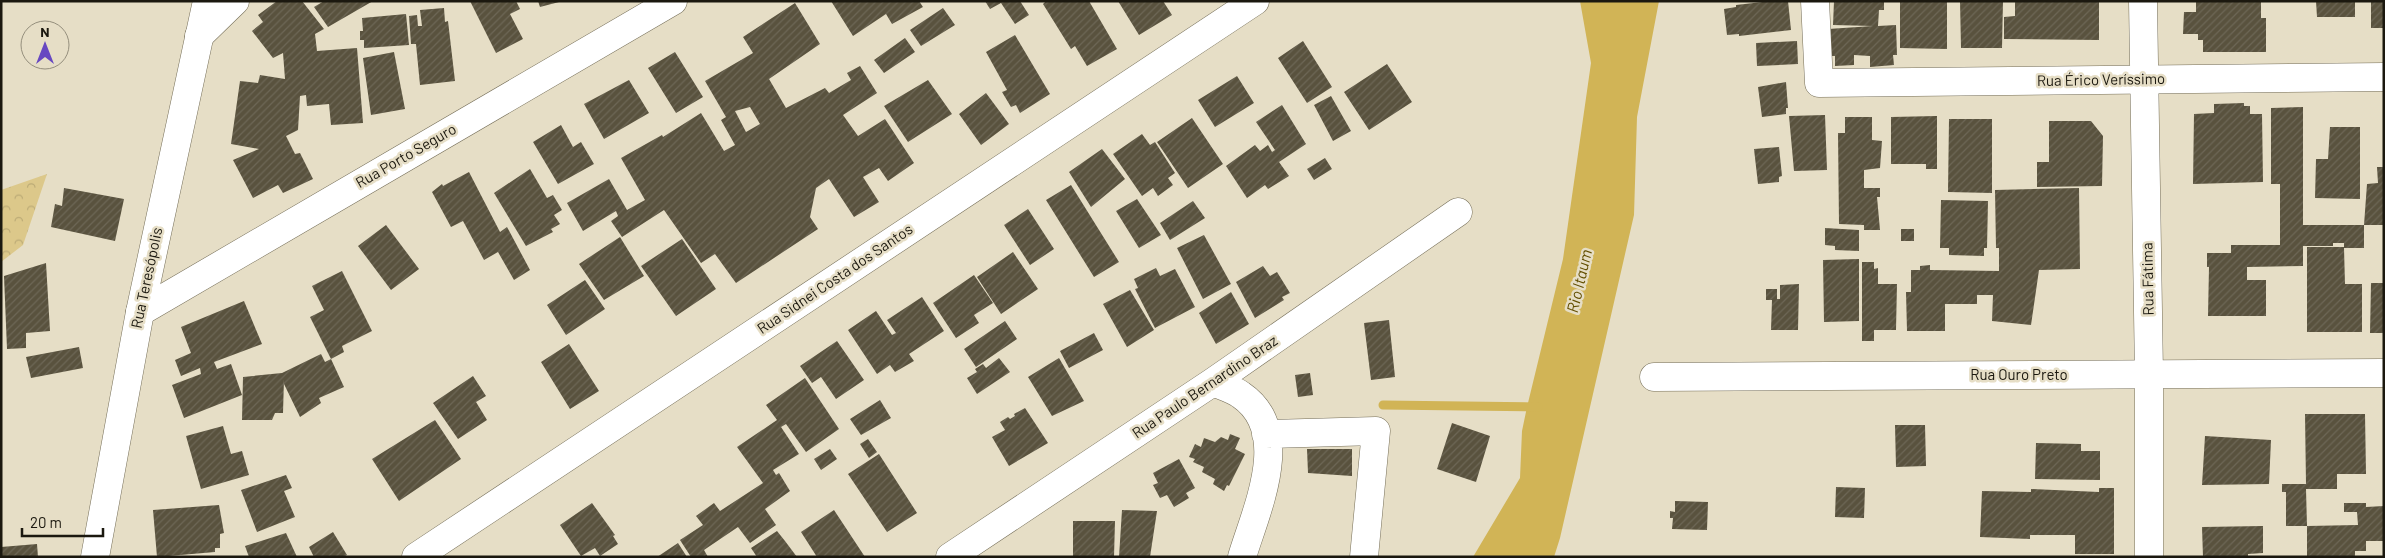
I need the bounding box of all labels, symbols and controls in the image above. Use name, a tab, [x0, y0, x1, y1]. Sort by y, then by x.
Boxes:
north arrow	[20, 20, 70, 70]
text: N	[40, 23, 50, 40]
street label: Rua Érico Veríssimo	[2037, 69, 2165, 89]
street label: Rua Porto Seguro	[352, 119, 459, 191]
street label: Rua Sidnei Costa dos Santos	[753, 219, 916, 337]
street label: Rua Teresópolis	[127, 226, 166, 330]
street label: Rua Fátima	[2137, 242, 2157, 316]
water label: Rio Itaum	[1562, 247, 1595, 314]
street label: Rua Paulo Bernardino Braz	[1128, 331, 1281, 442]
street label: Rua Ouro Preto	[1970, 365, 2068, 383]
scale bar	[22, 506, 104, 538]
text: 20 m	[30, 513, 62, 531]

